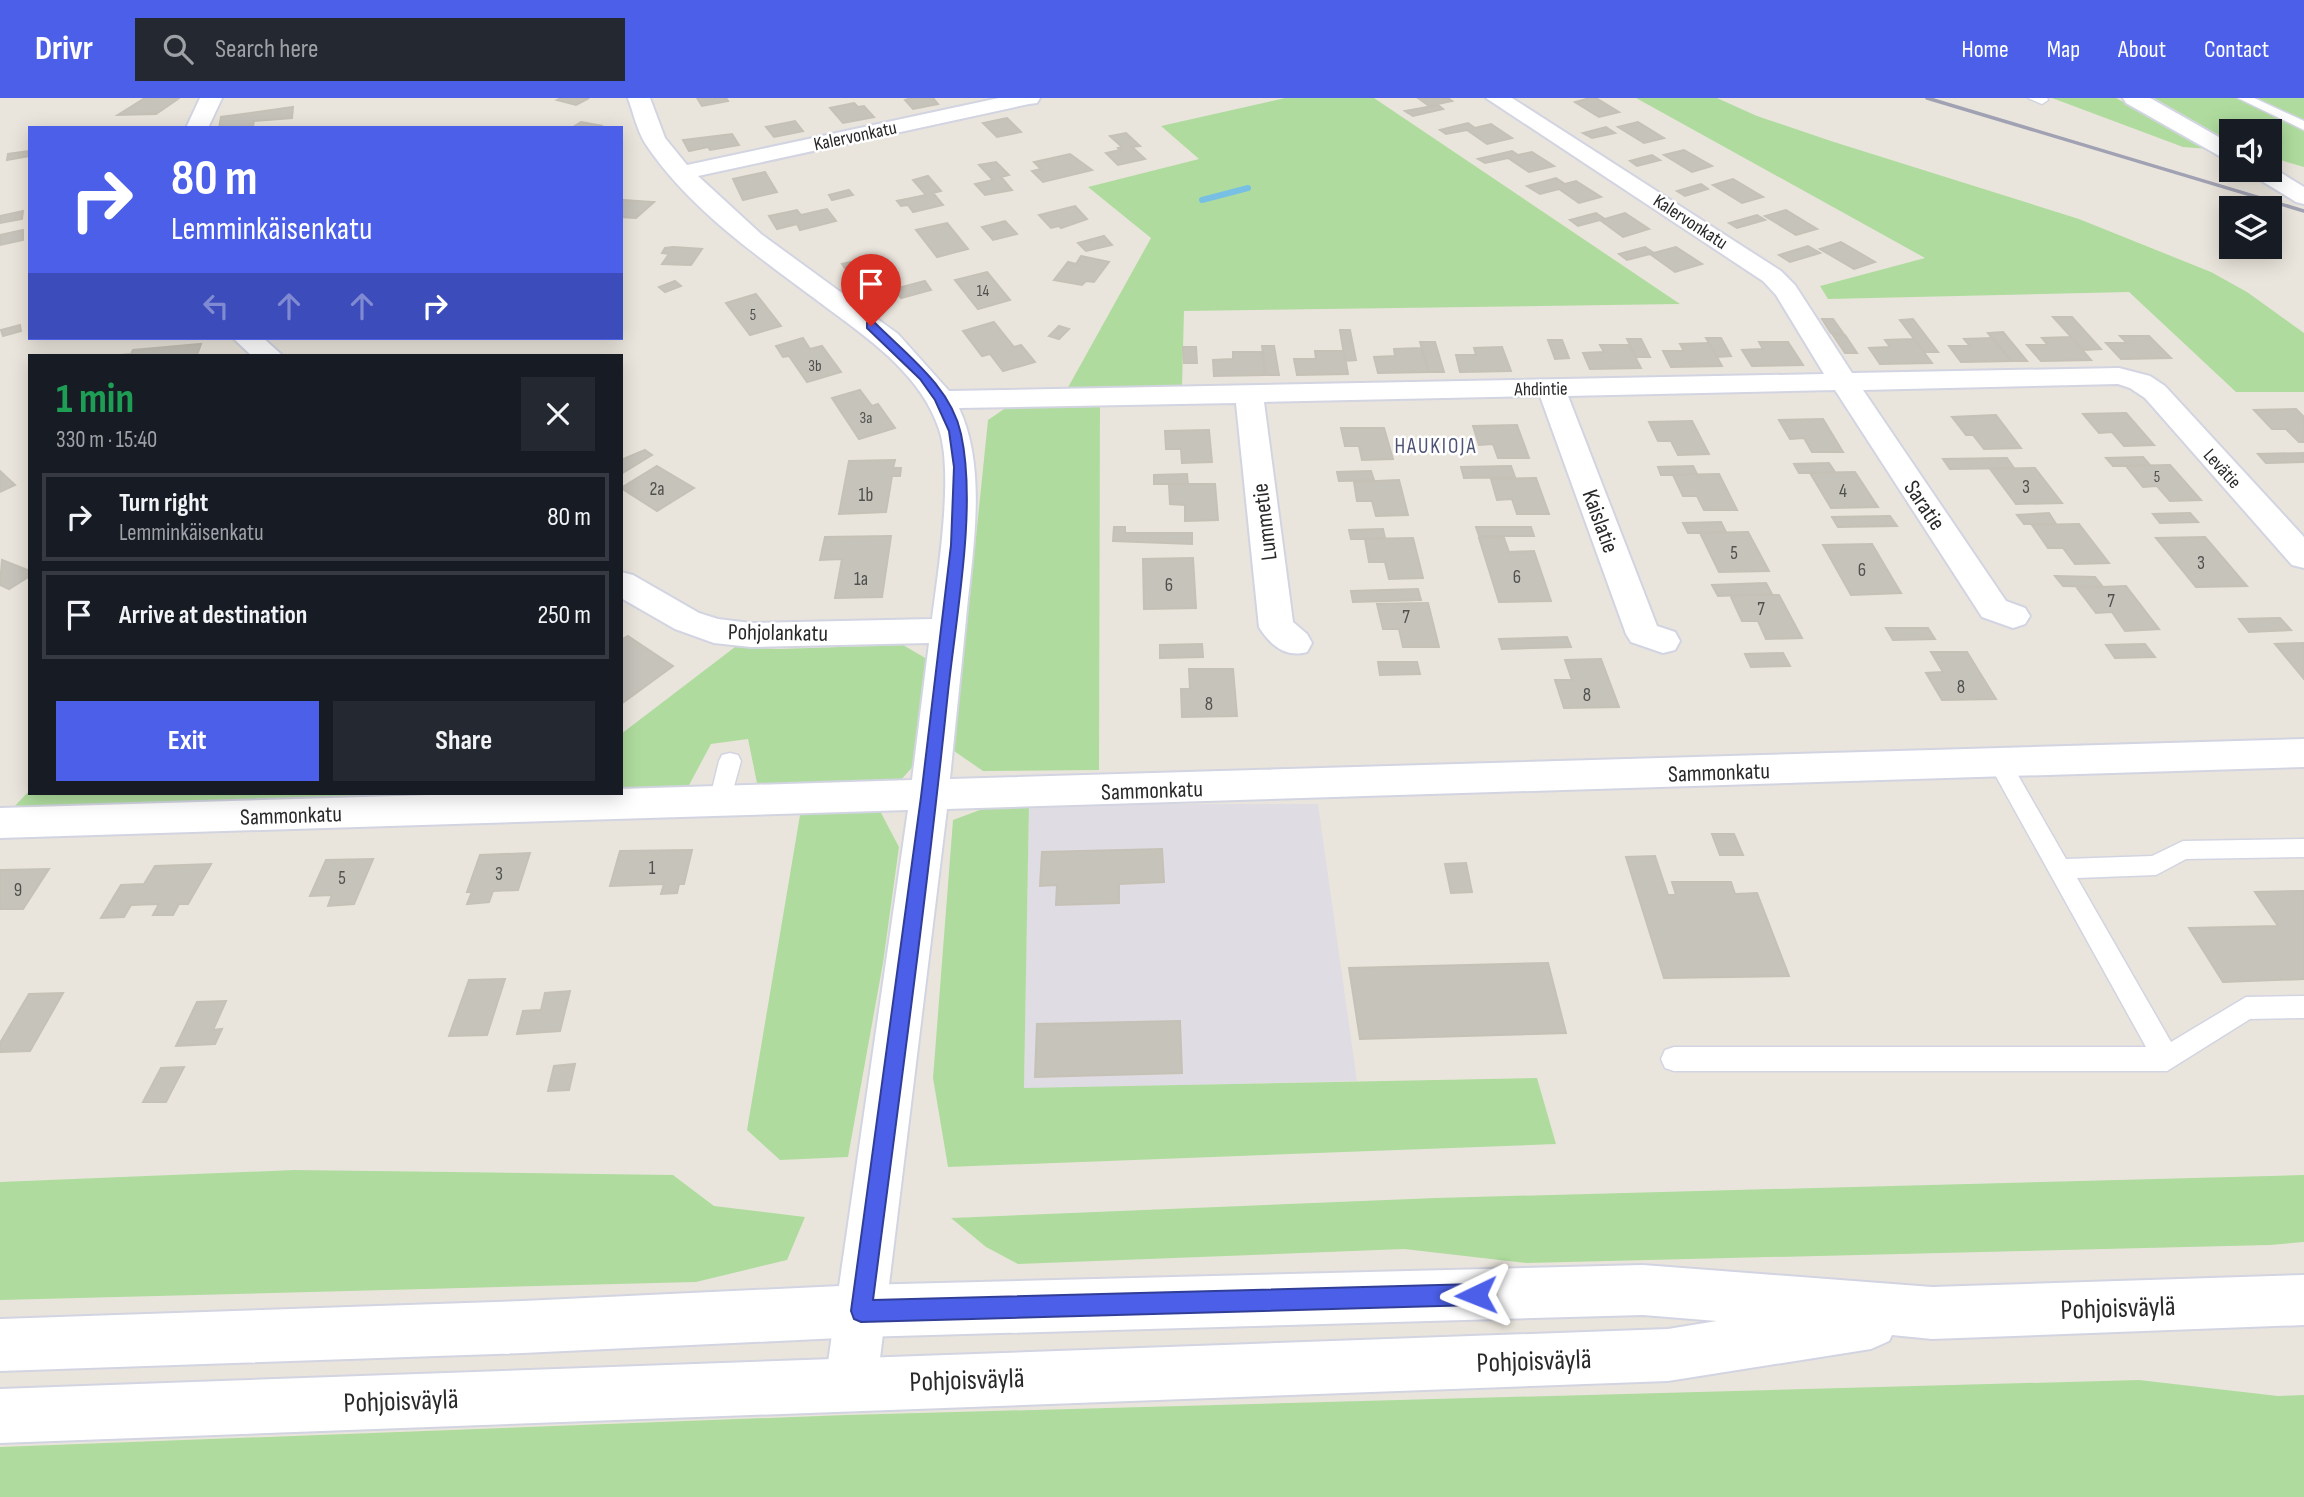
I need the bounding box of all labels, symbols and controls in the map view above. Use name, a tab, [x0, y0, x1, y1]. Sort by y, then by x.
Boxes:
search box	[135, 18, 625, 81]
text: Drivr	[35, 29, 93, 69]
icon: search	[159, 30, 197, 68]
text: Search here	[215, 34, 318, 65]
text: Home	[1961, 35, 2009, 64]
text: Map	[2047, 35, 2080, 64]
text: About	[2118, 35, 2166, 64]
text: Contact	[2204, 35, 2269, 64]
street label: Kalervonkatu	[812, 116, 899, 156]
map controls	[2219, 119, 2282, 259]
button: sound	[2219, 119, 2282, 182]
text: 80 m	[171, 150, 258, 209]
icon: right	[56, 154, 147, 245]
street label: Kalervonkatu	[1649, 190, 1732, 255]
button: layers	[2219, 196, 2282, 259]
text: Lemminkäisenkatu	[171, 210, 372, 249]
pin	[841, 254, 901, 326]
icon: arrive	[852, 265, 890, 303]
house number: 14	[977, 282, 989, 301]
icon: left	[197, 287, 235, 325]
icon: ahead	[270, 287, 308, 325]
icon: ahead	[343, 287, 381, 325]
icon: right	[416, 287, 454, 325]
house number: 5	[750, 306, 756, 325]
house number: 3b	[808, 357, 822, 376]
text: 1 min	[56, 374, 134, 425]
button: close	[521, 377, 595, 451]
street label: Ahdintie	[1513, 378, 1568, 401]
house number: 3a	[860, 409, 872, 428]
text: 330 m · 15:40	[56, 426, 157, 454]
district label: HAUKIOJA	[1394, 434, 1478, 459]
street label: Levätie	[2198, 444, 2246, 494]
house number: 5	[2154, 468, 2160, 487]
street label: Saratie	[1897, 475, 1951, 536]
house number: 3	[2022, 476, 2030, 499]
house number: 2a	[649, 478, 665, 501]
house number: 4	[1839, 480, 1847, 503]
street label: Lummetie	[1246, 482, 1284, 562]
house number: 1b	[859, 484, 873, 507]
street label: Kaislatie	[1576, 486, 1624, 557]
text: Turn right	[119, 488, 208, 519]
icon: right	[60, 498, 98, 536]
text: 80 m	[547, 502, 591, 533]
text: Lemminkäisenkatu	[119, 519, 264, 547]
house number: 5	[1730, 542, 1738, 565]
house number: 3	[2197, 552, 2205, 575]
house number: 6	[1858, 559, 1866, 582]
house number: 6	[1513, 566, 1521, 589]
house number: 1a	[854, 568, 868, 591]
house number: 6	[1165, 574, 1173, 597]
house number: 7	[2107, 590, 2115, 613]
icon: arrive	[60, 596, 98, 634]
house number: 7	[1757, 598, 1765, 621]
text: Arrive at destination	[119, 600, 307, 631]
text: 250 m	[537, 600, 591, 631]
house number: 7	[1402, 606, 1410, 629]
street label: Pohjolankatu	[728, 618, 828, 648]
house number: 8	[1957, 676, 1965, 699]
house number: 8	[1583, 684, 1591, 707]
house number: 8	[1205, 693, 1213, 716]
button: Exit	[56, 701, 319, 781]
button: Share	[333, 701, 595, 781]
street label: Sammonkatu	[1668, 757, 1770, 789]
street label: Sammonkatu	[1101, 775, 1203, 807]
street label: Sammonkatu	[240, 800, 342, 832]
house number: 1	[649, 857, 656, 880]
house number: 3	[495, 863, 503, 886]
house number: 5	[338, 867, 346, 890]
house number: 9	[14, 879, 22, 902]
position arrow	[1439, 1258, 1513, 1332]
street label: Pohjoisväylä	[2060, 1290, 2176, 1327]
street label: Pohjoisväylä	[1476, 1343, 1592, 1380]
street label: Pohjoisväylä	[909, 1362, 1025, 1399]
street label: Pohjoisväylä	[343, 1383, 459, 1420]

